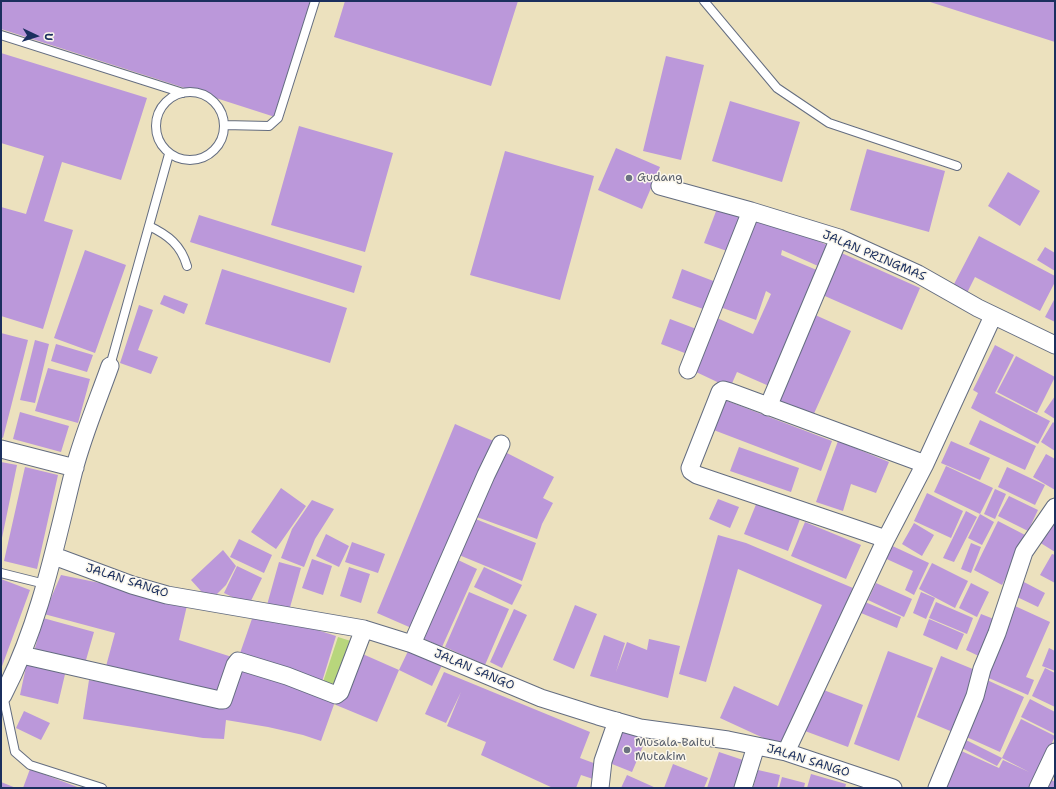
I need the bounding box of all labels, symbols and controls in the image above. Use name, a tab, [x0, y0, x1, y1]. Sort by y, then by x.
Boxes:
north arrow	[16, 16, 56, 56]
text: U	[41, 33, 56, 41]
place label: Gudang	[637, 171, 683, 185]
marker: Gudang	[624, 173, 634, 183]
street label: JALAN PRINGMAS	[820, 228, 928, 284]
street label: JALAN SANGO	[84, 561, 170, 601]
street label: JALAN SANGO	[432, 647, 516, 693]
place label: Musala Baitul Mutakim	[635, 736, 715, 764]
street label: JALAN SANGO	[765, 742, 851, 780]
marker: Musala Baitul Mutakim	[622, 745, 632, 755]

